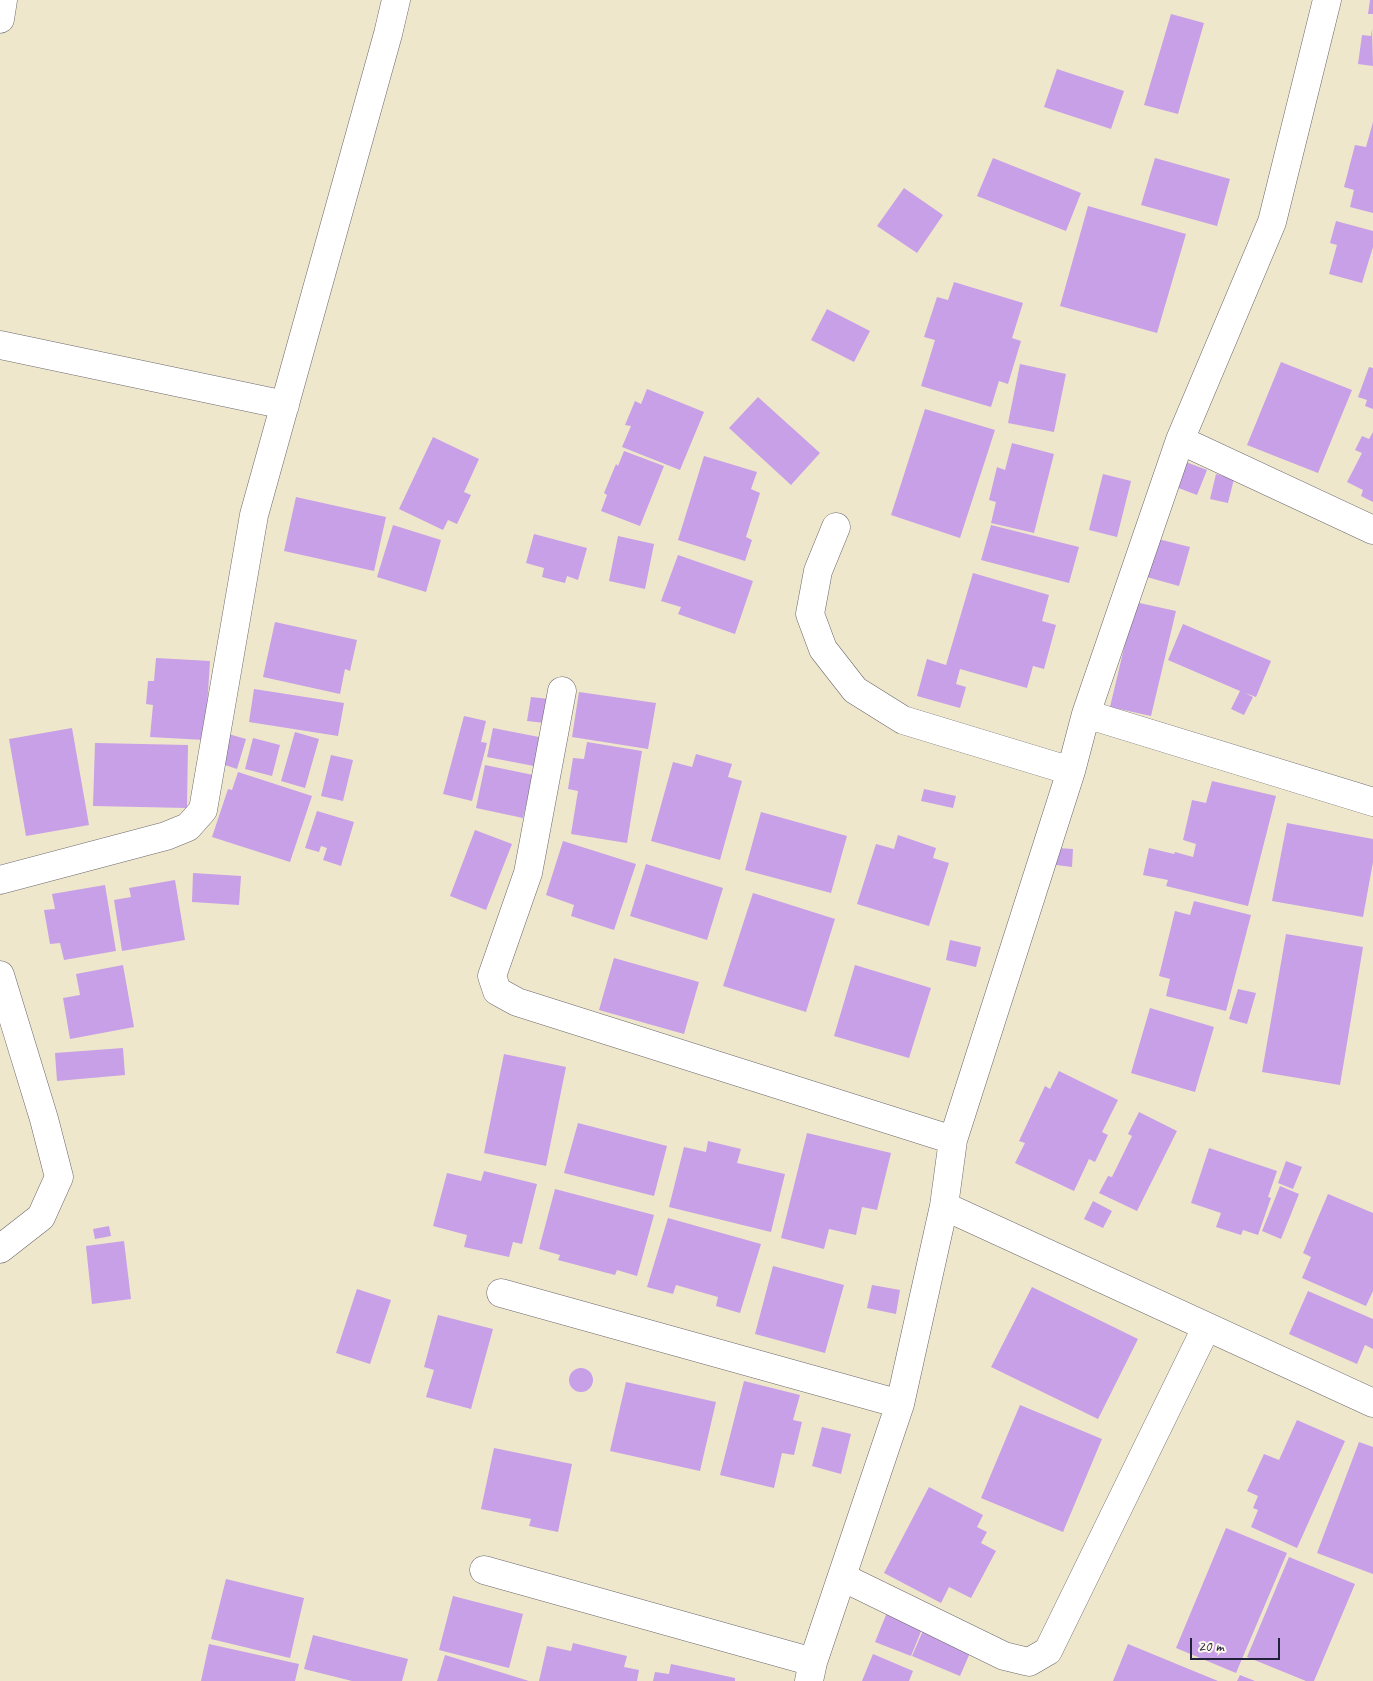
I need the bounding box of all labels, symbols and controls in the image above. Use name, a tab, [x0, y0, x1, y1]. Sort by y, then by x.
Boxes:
scale bar	[1193, 1628, 1283, 1660]
text: 20 m	[1198, 1637, 1224, 1656]

